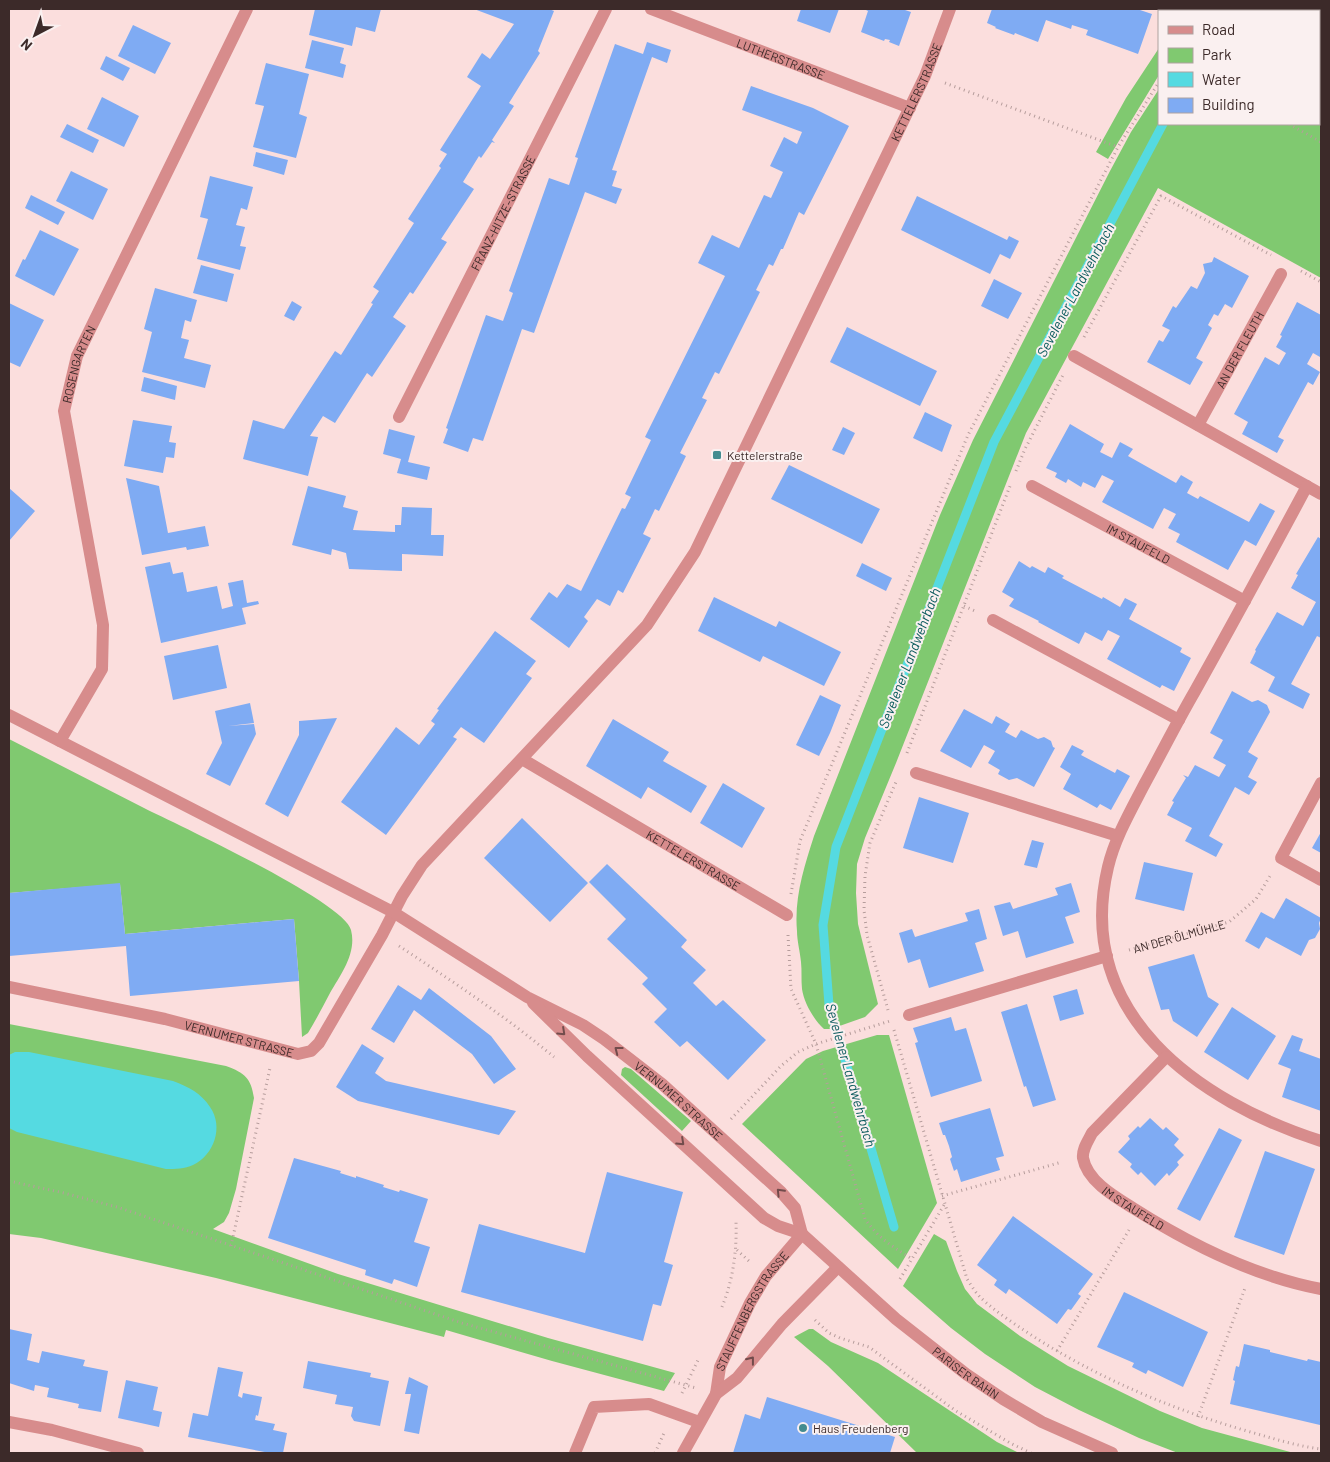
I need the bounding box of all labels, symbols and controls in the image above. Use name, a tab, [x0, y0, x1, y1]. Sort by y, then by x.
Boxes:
north arrow	[10, 10, 60, 60]
legend	[1158, 10, 1320, 125]
text: Road	[1202, 20, 1235, 38]
street label: LUTHERSTRASSE	[735, 35, 827, 82]
text: N	[17, 36, 35, 55]
street label: KETTELERSTRASSE	[888, 41, 944, 143]
text: Park	[1202, 45, 1232, 63]
text: Water	[1202, 70, 1241, 88]
text: Building	[1202, 95, 1255, 113]
street label: FRANZ-HITZE-STRASSE	[468, 153, 538, 273]
water label: Sevelener Landwehrbach	[1033, 220, 1117, 360]
street label: AN DER FLEUTH	[1213, 309, 1266, 391]
street label: ROSENGARTEN	[59, 323, 98, 404]
place label: Kettelerstraße	[727, 448, 803, 462]
marker: Kettelerstraße	[711, 449, 723, 461]
street label: IM STAUFELD	[1104, 521, 1173, 566]
water label: Sevelener Landwehrbach	[874, 585, 944, 731]
street label: KETTELERSTRASSE	[644, 827, 743, 893]
street label: AN DER ÖLMÜHLE	[1131, 916, 1227, 956]
water label: Sevelener Landwehrbach	[822, 1001, 880, 1149]
street label: VERNUMER STRASSE	[183, 1017, 295, 1060]
one-way arrow	[556, 1026, 565, 1035]
one-way arrow	[615, 1047, 624, 1056]
street label: VERNUMER STRASSE	[632, 1058, 726, 1143]
one-way arrow	[676, 1136, 685, 1145]
street label: IM STAUFELD	[1100, 1183, 1167, 1232]
one-way arrow	[777, 1188, 786, 1197]
street label: STAUFFENBERGSTRASSE	[712, 1248, 791, 1373]
street label: PARISER BAHN	[930, 1344, 1002, 1402]
one-way arrow	[745, 1357, 753, 1366]
place label: Haus Freudenberg	[813, 1421, 908, 1435]
marker: Haus Freudenberg	[797, 1422, 809, 1434]

